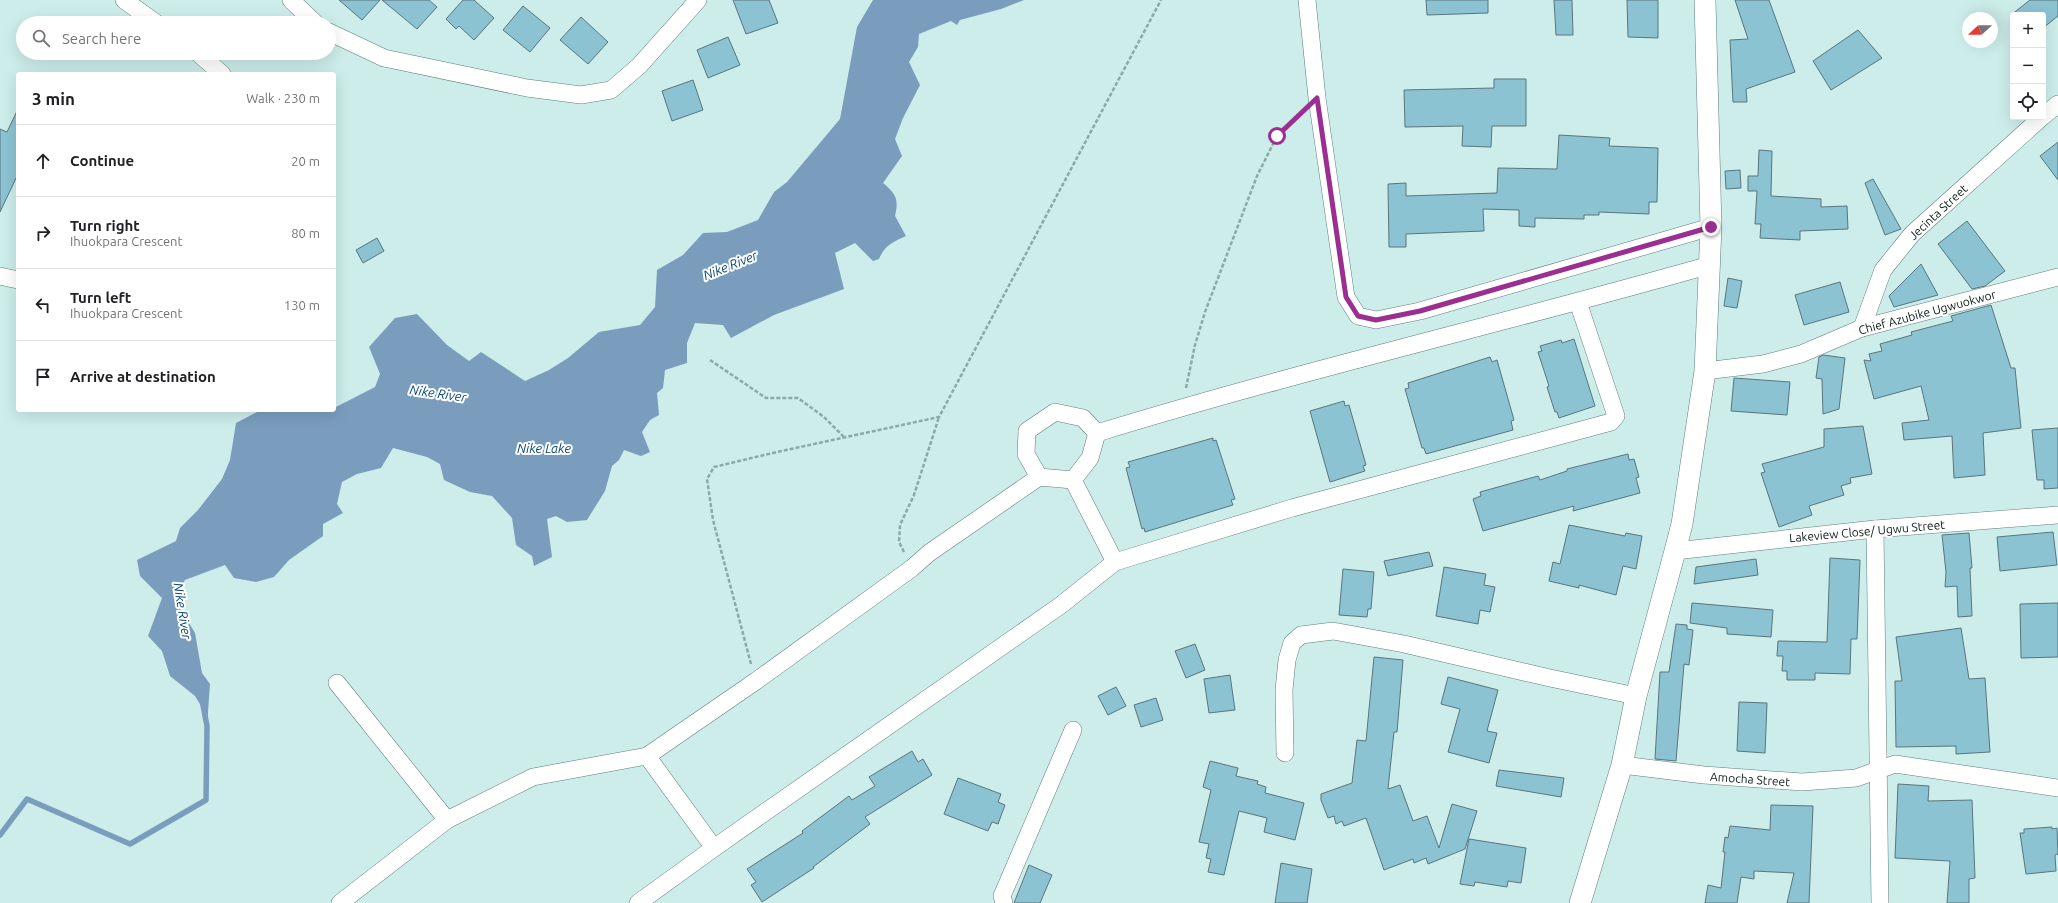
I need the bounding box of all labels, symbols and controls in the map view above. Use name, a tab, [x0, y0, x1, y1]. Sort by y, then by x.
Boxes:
north arrow	[1962, 12, 1998, 48]
map controls	[2010, 12, 2046, 120]
button: +	[2010, 12, 2046, 48]
search box	[16, 16, 336, 60]
icon: search	[30, 27, 52, 49]
text: Search here	[62, 30, 141, 47]
button: −	[2010, 48, 2046, 84]
button: locate	[2010, 84, 2046, 120]
text: 3 min	[32, 89, 75, 108]
text: Walk · 230 m	[246, 91, 320, 105]
route start	[1268, 127, 1286, 145]
icon: ahead	[32, 150, 54, 172]
text: Continue	[70, 152, 134, 169]
text: 20 m	[291, 154, 320, 168]
street label: Jecinta Street	[1906, 181, 1970, 242]
text: Turn right	[70, 217, 140, 234]
route end	[1702, 218, 1720, 236]
icon: right	[32, 222, 54, 244]
text: 80 m	[291, 226, 320, 240]
text: Ihuokpara Crescent	[70, 234, 183, 248]
water label: Nike River	[701, 247, 760, 282]
street label: Chief Azubike Ugwuokwor	[1857, 287, 1998, 337]
text: Turn left	[70, 289, 131, 306]
icon: left	[32, 294, 54, 316]
text: 130 m	[284, 298, 320, 312]
text: Ihuokpara Crescent	[70, 306, 183, 320]
icon: arrive	[32, 366, 54, 388]
text: Arrive at destination	[70, 368, 216, 385]
water label: Nike River	[409, 382, 468, 404]
water label: Nike Lake	[517, 441, 571, 455]
street label: Lakeview Close/ Ugwu Street	[1789, 518, 1946, 544]
water label: Nike River	[172, 582, 195, 641]
street label: Amocha Street	[1710, 770, 1791, 788]

